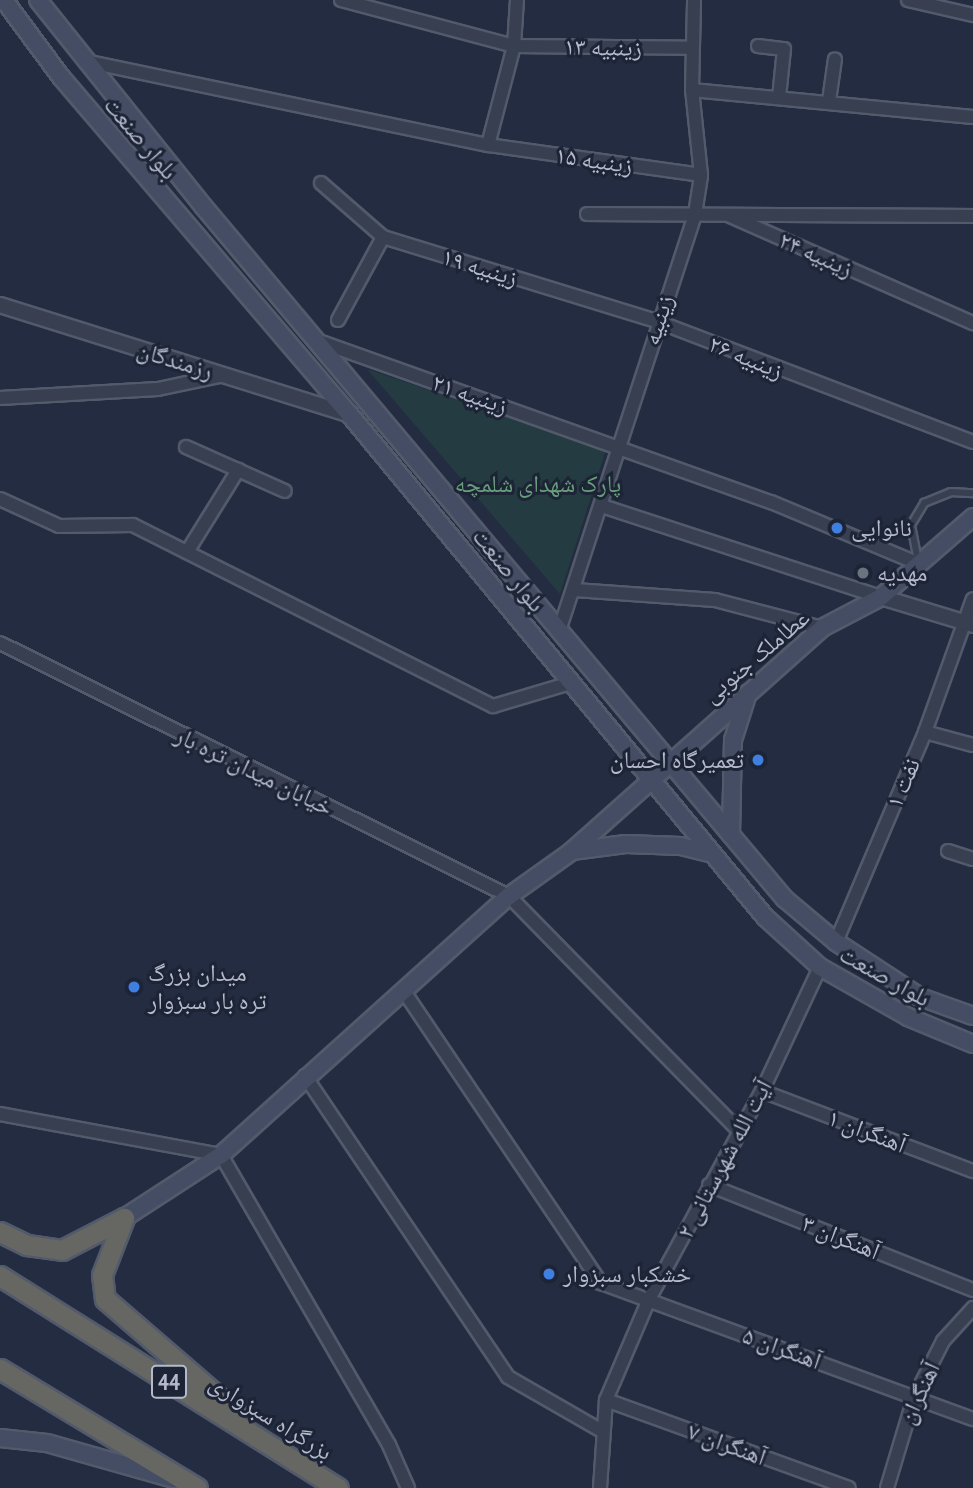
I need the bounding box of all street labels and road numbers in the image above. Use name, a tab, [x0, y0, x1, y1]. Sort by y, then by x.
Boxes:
street label: زینبیه ۱۳	[564, 32, 642, 62]
street label: بلوار صنعت	[98, 91, 184, 185]
street label: زینبیه ۱۵	[554, 140, 634, 180]
street label: زینبیه ۲۴	[775, 225, 857, 283]
street label: زینبیه ۱۹	[439, 242, 521, 292]
street label: زینبیه	[636, 291, 680, 349]
street label: زینبیه ۲۶	[705, 329, 787, 385]
street label: رزمندگان	[134, 335, 216, 385]
street label: زینبیه ۲۱	[429, 368, 511, 420]
street label: بلوار صنعت	[467, 522, 551, 618]
street label: عطاملک جنوبی	[697, 603, 815, 709]
street label: خیابان میدان تره بار	[170, 720, 338, 822]
street label: نفت ۱	[880, 754, 926, 812]
street label: بلوار صنعت	[835, 939, 935, 1013]
street label: آیت الله شهرستانی ۲	[670, 1075, 778, 1243]
street label: آهنگران ۱	[824, 1103, 910, 1159]
street label: آهنگران ۳	[798, 1208, 884, 1266]
street label: آهنگران ۵	[739, 1321, 825, 1375]
street label: آهنگران	[892, 1357, 946, 1429]
road number: 44	[150, 1362, 188, 1401]
street label: بزرگراه سبزواری	[204, 1368, 338, 1466]
street label: آهنگران ۷	[684, 1417, 770, 1471]

